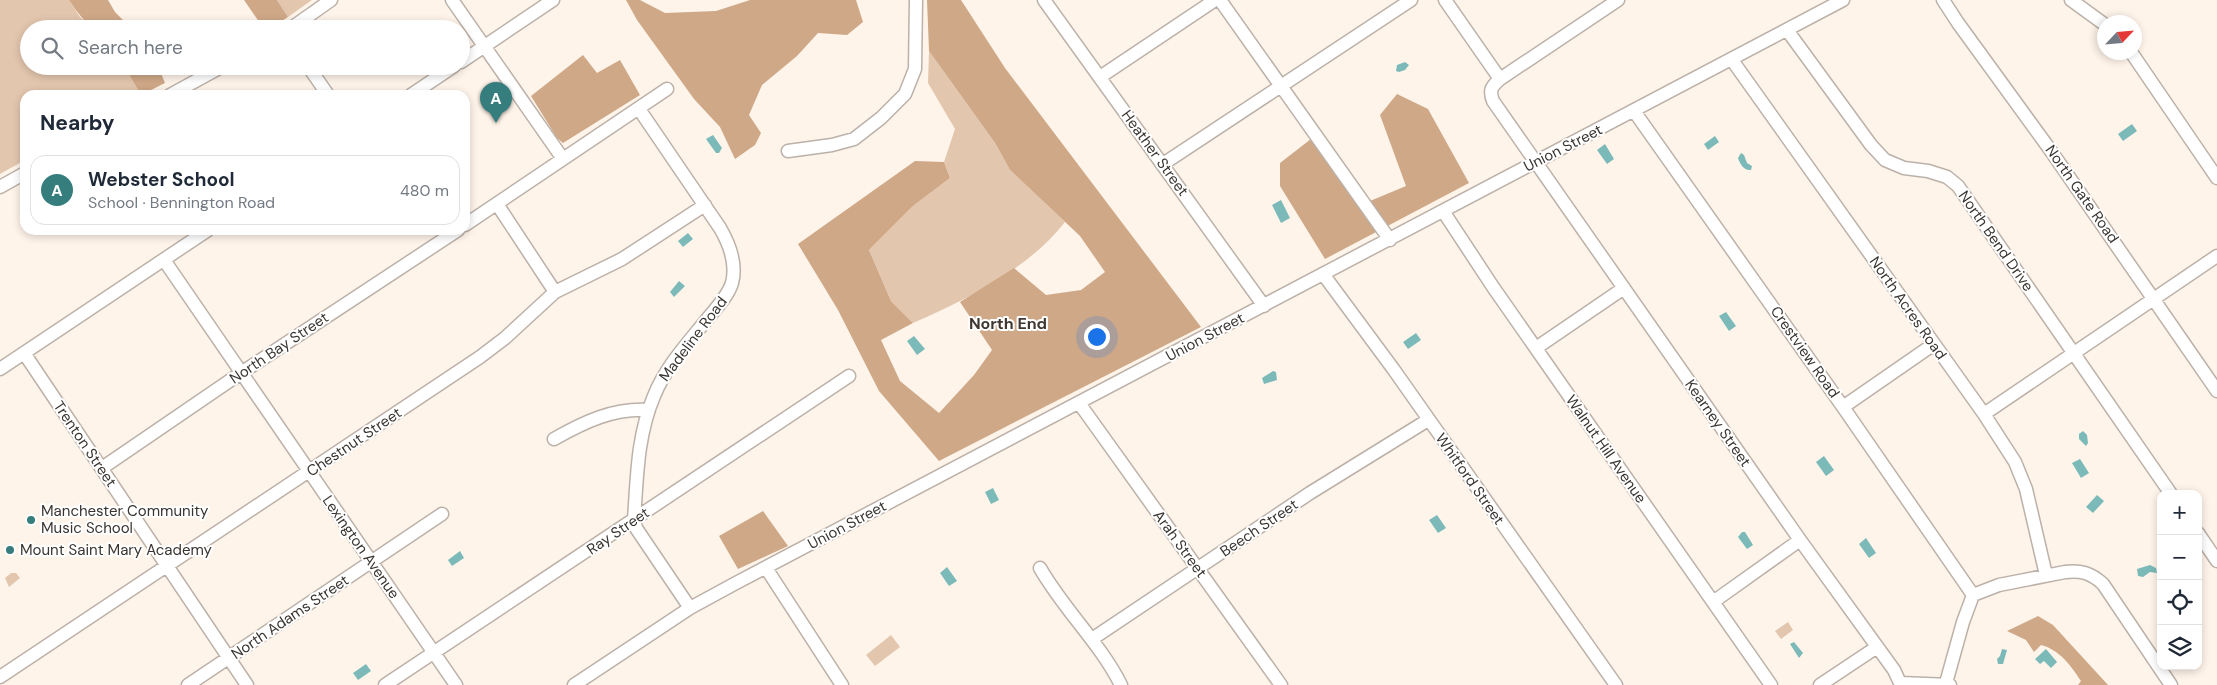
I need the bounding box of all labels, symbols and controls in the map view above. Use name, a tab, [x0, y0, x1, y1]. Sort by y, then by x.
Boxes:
north arrow	[2097, 15, 2142, 60]
search box	[20, 20, 470, 75]
icon: search	[38, 34, 66, 62]
text: Search here	[78, 35, 183, 60]
pin: A	[480, 82, 512, 123]
street label: Heather Street	[1117, 106, 1193, 200]
text: Nearby	[40, 109, 114, 137]
street label: Union Street	[1520, 120, 1606, 176]
street label: North Gate Road	[2041, 141, 2123, 247]
text: Webster School	[88, 167, 235, 192]
text: A	[51, 180, 63, 201]
text: 480 m	[400, 180, 449, 201]
street label: North Bend Drive	[1954, 187, 2038, 295]
text: School · Bennington Road	[88, 192, 275, 213]
street label: North Acres Road	[1865, 252, 1951, 364]
street label: Madeline Road	[654, 292, 732, 386]
street label: Crestview Road	[1766, 302, 1844, 402]
street label: North Bay Street	[226, 307, 332, 388]
street label: Union Street	[1162, 308, 1248, 366]
district label: North End	[969, 313, 1047, 334]
your location	[1084, 324, 1110, 350]
street label: Kearney Street	[1681, 375, 1756, 471]
street label: Walnut Hill Avenue	[1561, 391, 1651, 507]
street label: Trenton Street	[49, 397, 121, 491]
street label: Chestnut Street	[303, 403, 406, 481]
street label: Whitford Street	[1431, 429, 1509, 529]
map controls	[2157, 490, 2202, 670]
button: +	[2157, 490, 2202, 535]
street label: Lexington Avenue	[318, 491, 404, 603]
street label: Beech Street	[1216, 495, 1302, 561]
street label: Union Street	[804, 496, 890, 554]
place label: Manchester Community Music School	[41, 501, 209, 538]
street label: Ray Street	[583, 503, 653, 559]
street label: Arah Street	[1149, 506, 1211, 582]
marker: Manchester Community Music School	[25, 514, 37, 526]
button: −	[2157, 535, 2202, 580]
place label: Mount Saint Mary Academy	[20, 540, 213, 560]
marker: Mount Saint Mary Academy	[4, 544, 16, 556]
street label: North Adams Street	[227, 570, 353, 664]
button: locate	[2157, 580, 2202, 625]
button: layers	[2157, 625, 2202, 670]

